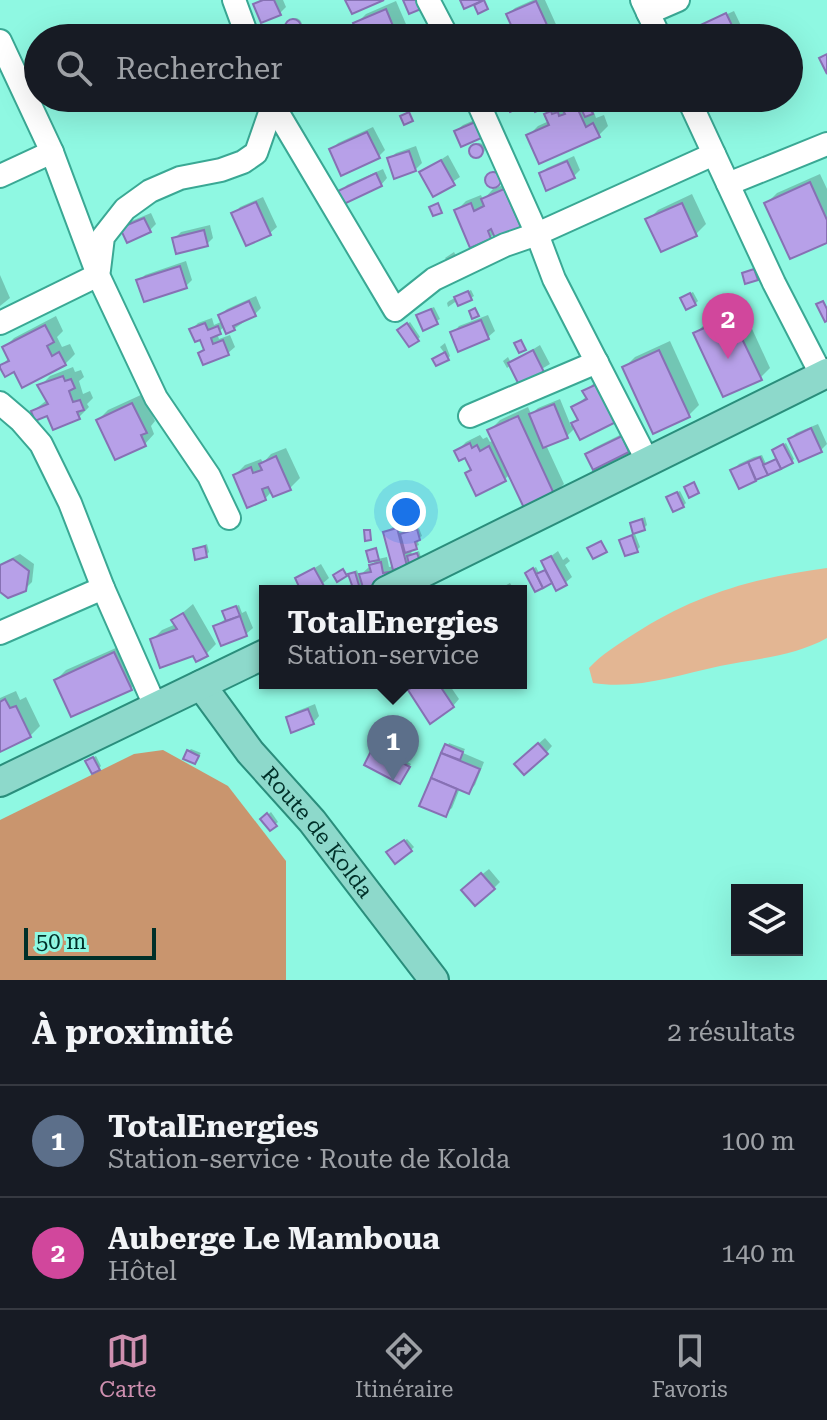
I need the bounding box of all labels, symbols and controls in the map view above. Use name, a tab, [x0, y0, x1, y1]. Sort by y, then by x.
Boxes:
search box	[24, 24, 803, 112]
icon: search	[52, 46, 96, 90]
text: Rechercher	[116, 51, 283, 86]
pin: 2	[702, 293, 754, 359]
your location	[386, 492, 426, 532]
popup	[259, 585, 527, 689]
text: TotalEnergies	[288, 605, 498, 640]
text: Station-service	[288, 640, 479, 670]
pin: 1	[367, 715, 419, 781]
street label: Route de Kolda	[257, 762, 378, 903]
map controls	[731, 884, 803, 956]
button: layers	[731, 884, 803, 956]
scale bar	[24, 924, 156, 960]
text: 50 m	[36, 929, 86, 954]
text: À proximité	[32, 1012, 233, 1052]
text: 2 résultats	[667, 1017, 795, 1047]
text: TotalEnergies	[108, 1109, 319, 1144]
text: 1	[51, 1126, 65, 1156]
text: 100 m	[721, 1126, 795, 1156]
text: Station-service · Route de Kolda	[108, 1144, 510, 1174]
text: Auberge Le Mamboua	[108, 1221, 440, 1256]
text: 2	[51, 1238, 65, 1268]
text: 140 m	[721, 1238, 795, 1268]
text: Hôtel	[108, 1256, 177, 1286]
tab: Carte	[99, 1329, 156, 1402]
tab: Itinéraire	[355, 1329, 453, 1402]
tab: Favoris	[652, 1329, 728, 1402]

